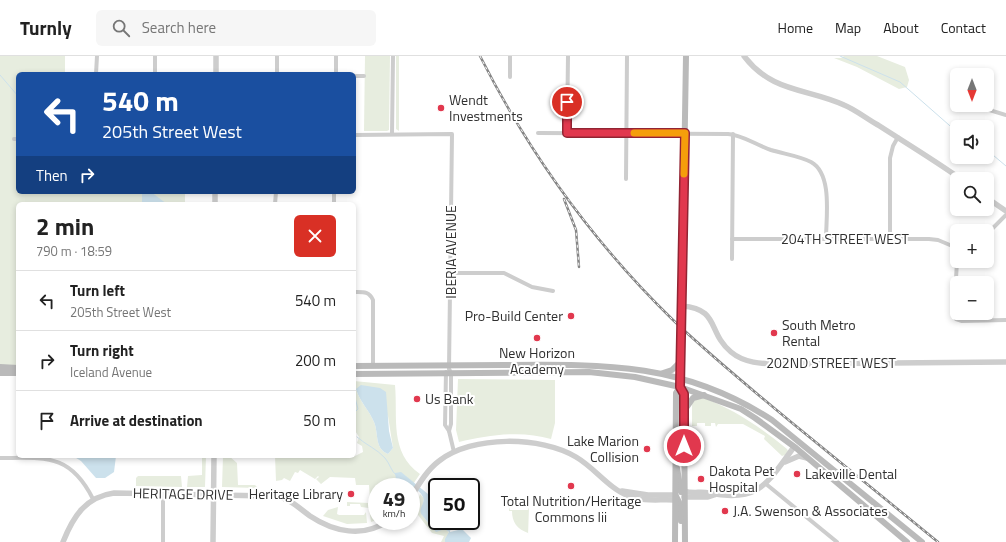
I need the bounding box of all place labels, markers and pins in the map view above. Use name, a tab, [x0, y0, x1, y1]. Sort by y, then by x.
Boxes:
pin	[550, 85, 584, 119]
place label: Wendt Investments	[449, 89, 523, 126]
marker: Wendt Investments	[436, 103, 446, 113]
place label: Pro-Build Center	[465, 305, 563, 326]
marker: Pro-Build Center	[566, 311, 576, 321]
place label: South Metro Rental	[782, 314, 856, 351]
marker: South Metro Rental	[769, 328, 779, 338]
marker: New Horizon Academy	[532, 333, 542, 343]
place label: New Horizon Academy	[499, 342, 575, 379]
place label: Us Bank	[425, 388, 474, 409]
marker: Us Bank	[412, 394, 422, 404]
place label: Lake Marion Collision	[567, 430, 639, 467]
marker: Lake Marion Collision	[642, 444, 652, 454]
place label: Dakota Pet Hospital	[709, 460, 774, 497]
place label: Lakeville Dental	[805, 463, 897, 484]
marker: Lakeville Dental	[792, 469, 802, 479]
marker: Dakota Pet Hospital	[696, 474, 706, 484]
marker: Total Nutrition/Heritage Commons Iii	[566, 481, 576, 491]
place label: Heritage Library	[249, 483, 343, 504]
marker: Heritage Library	[346, 489, 356, 499]
place label: Total Nutrition/Heritage Commons Iii	[501, 490, 641, 527]
place label: J.A. Swenson & Associates	[733, 500, 888, 521]
marker: J.A. Swenson & Associates	[720, 506, 730, 516]

